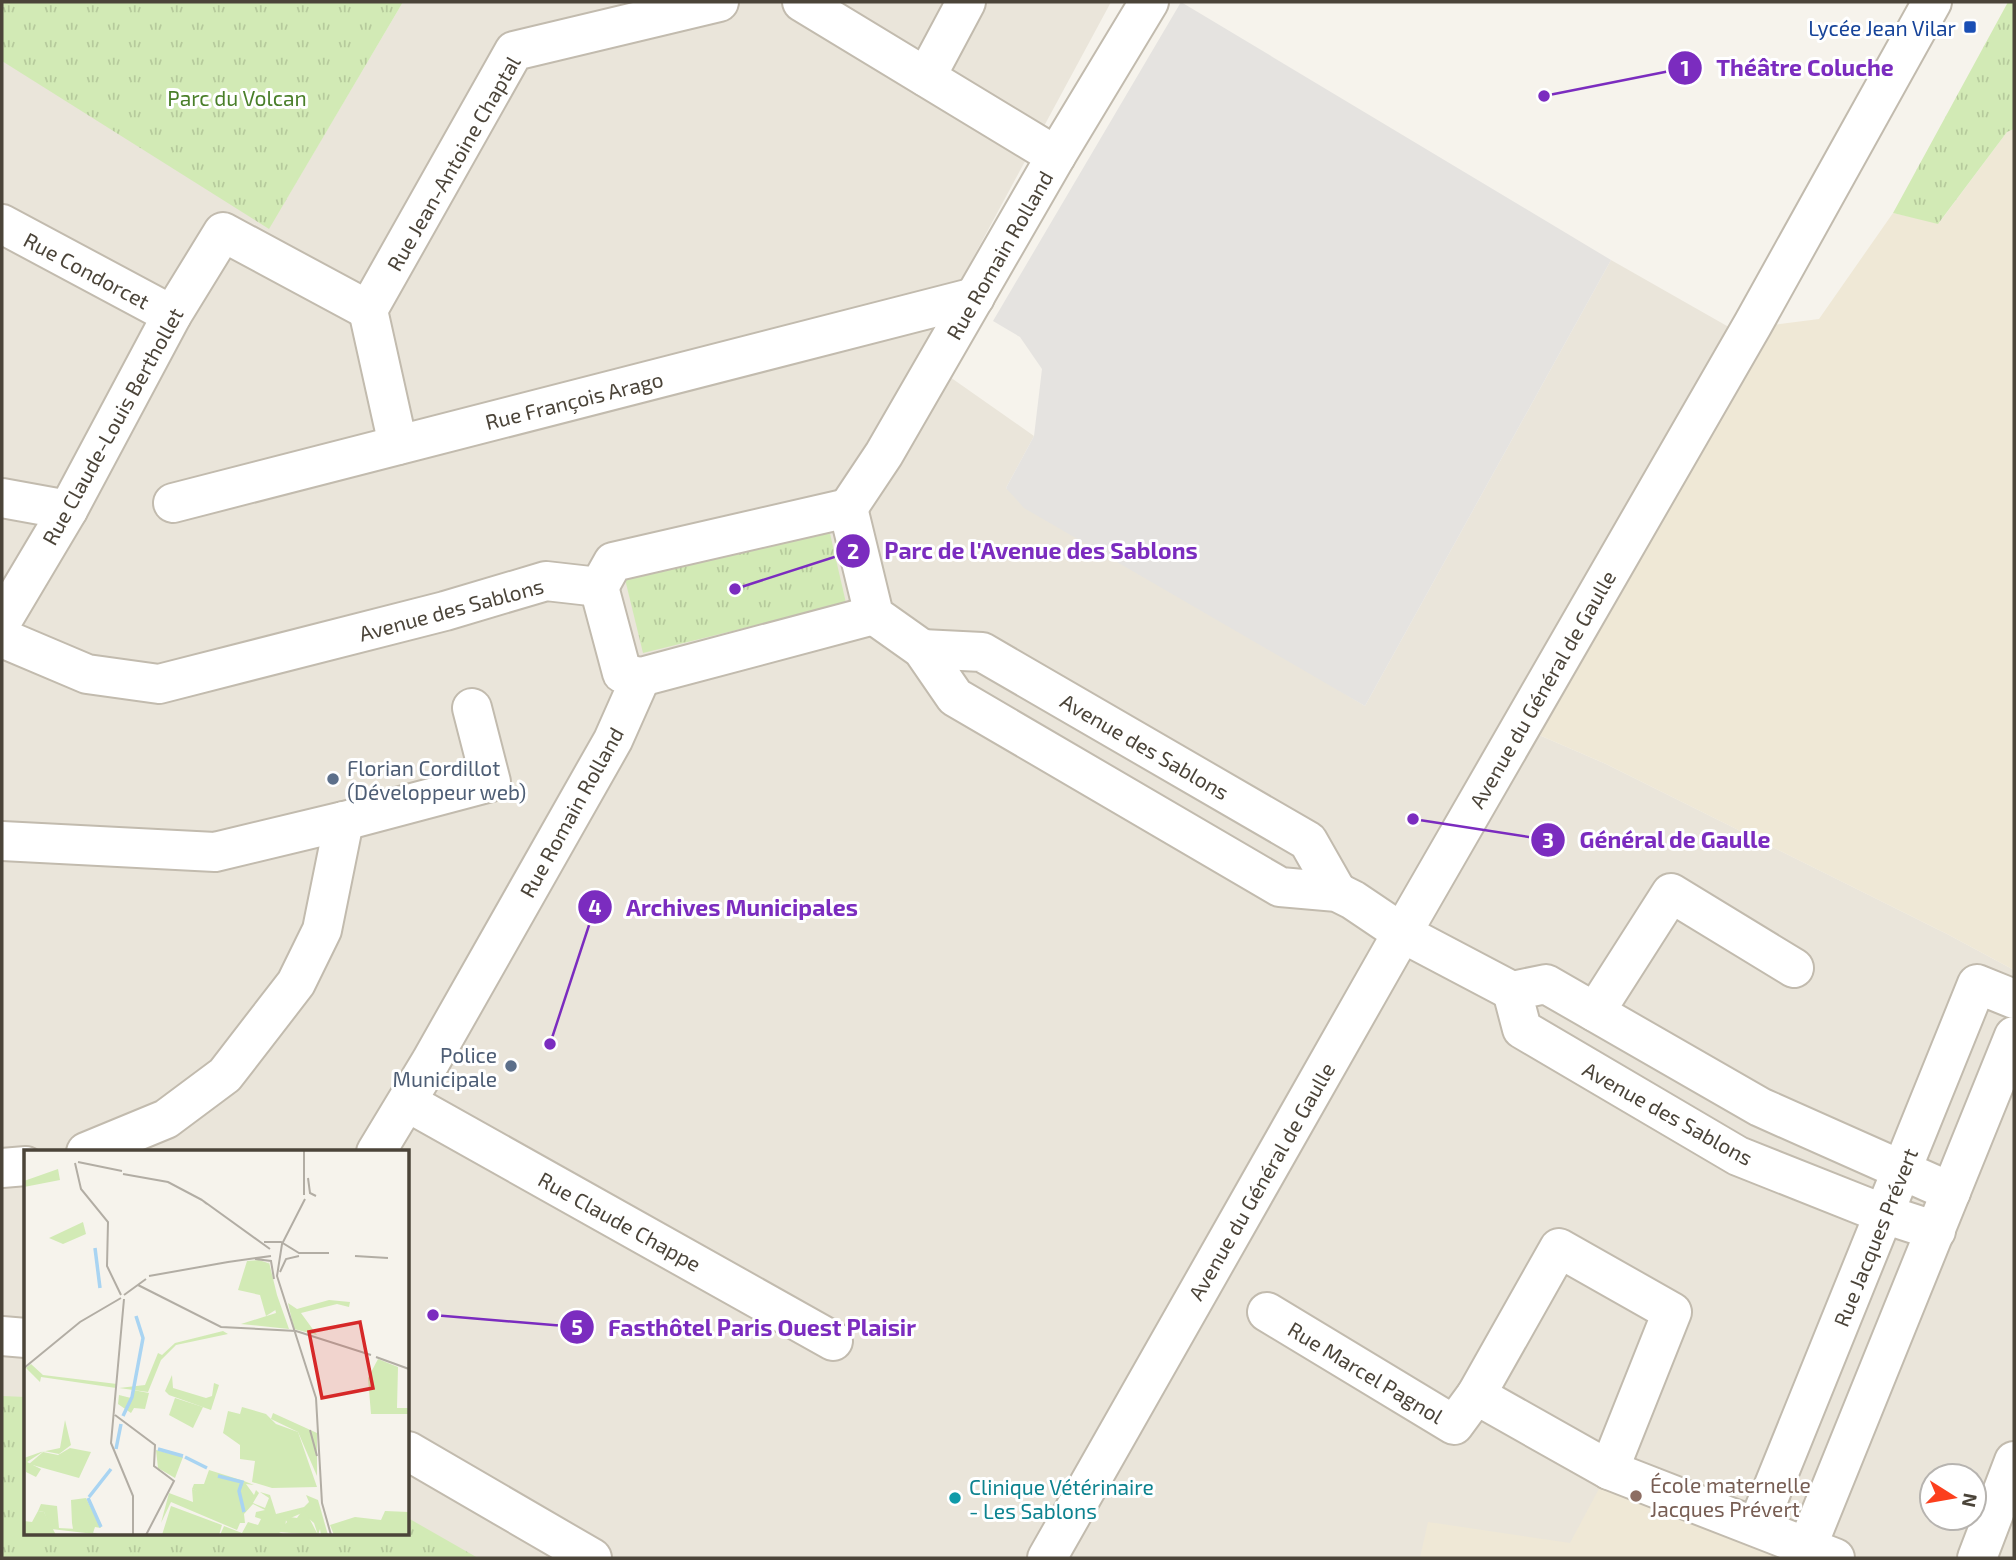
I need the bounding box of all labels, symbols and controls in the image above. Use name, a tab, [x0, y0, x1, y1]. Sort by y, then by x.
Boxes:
place label: Lycée Jean Vilar	[1808, 15, 1957, 40]
marker: Lycée Jean Vilar	[1962, 19, 1978, 35]
callout: Théâtre Coluche	[1667, 46, 1908, 90]
street label: Rue Jean-Antoine Chaptal	[381, 50, 525, 275]
text: Théâtre Coluche	[1716, 53, 1894, 81]
text: 1	[1680, 55, 1690, 80]
park label: Parc du Volcan	[167, 85, 307, 110]
street label: Rue Romain Rolland	[940, 166, 1058, 344]
street label: Rue Condorcet	[20, 226, 154, 314]
street label: Rue Claude-Louis Berthollet	[36, 303, 188, 549]
street label: Rue François Arago	[482, 366, 666, 436]
callout: Parc de l'Avenue des Sablons	[835, 529, 1212, 573]
text: Parc de l'Avenue des Sablons	[884, 536, 1198, 564]
text: 2	[847, 538, 859, 563]
street label: Avenue du Général de Gaulle	[1464, 566, 1620, 812]
street label: Avenue des Sablons	[356, 572, 546, 646]
street label: Avenue des Sablons	[1056, 688, 1234, 804]
street label: Rue Romain Rolland	[514, 723, 628, 901]
place label: Florian Cordillot (Développeur web)	[347, 755, 526, 804]
marker: Florian Cordillot (Développeur web)	[325, 771, 341, 787]
callout: Général de Gaulle	[1531, 818, 1785, 862]
text: Général de Gaulle	[1580, 825, 1770, 853]
text: 3	[1542, 827, 1554, 852]
callout: Archives Municipales	[577, 885, 872, 929]
text: Archives Municipales	[626, 893, 858, 921]
text: 4	[588, 894, 602, 919]
place label: Police Municipale	[393, 1042, 497, 1091]
street label: Avenue des Sablons	[1579, 1056, 1757, 1170]
marker: Police Municipale	[503, 1058, 519, 1074]
street label: Avenue du Général de Gaulle	[1183, 1058, 1339, 1304]
street label: Rue Jacques Prévert	[1828, 1144, 1922, 1330]
inset map	[24, 1150, 410, 1536]
street label: Rue Claude Chappe	[534, 1166, 706, 1276]
callout: Fasthôtel Paris Ouest Plaisir	[559, 1305, 931, 1349]
text: Fasthôtel Paris Ouest Plaisir	[608, 1313, 916, 1341]
text: 5	[571, 1314, 583, 1339]
street label: Rue Marcel Pagnol	[1284, 1316, 1449, 1429]
north arrow	[1918, 1462, 1988, 1532]
place label: École maternelle Jacques Prévert	[1650, 1472, 1811, 1521]
place label: Clinique Vétérinaire - Les Sablons	[969, 1474, 1154, 1523]
marker: École maternelle Jacques Prévert	[1628, 1488, 1644, 1504]
marker: Clinique Vétérinaire - Les Sablons	[947, 1490, 963, 1506]
text: N	[1958, 1491, 1983, 1509]

